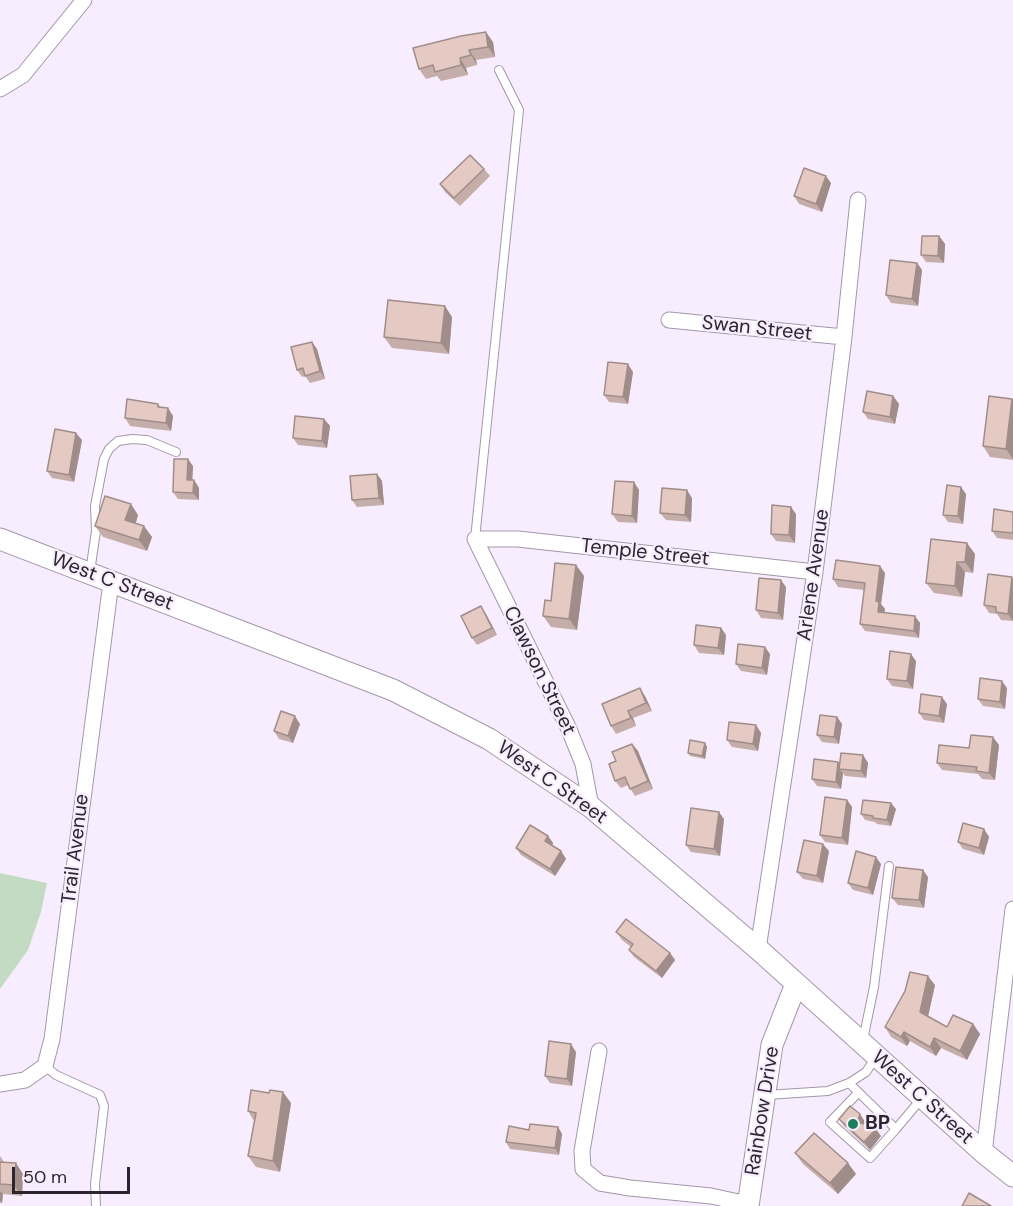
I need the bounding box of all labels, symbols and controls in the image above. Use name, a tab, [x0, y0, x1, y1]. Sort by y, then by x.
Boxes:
street label: Swan Street	[701, 311, 813, 347]
street label: Arlene Avenue	[793, 508, 835, 642]
street label: Temple Street	[580, 534, 710, 572]
street label: West C Street	[48, 548, 176, 616]
street label: Clawson Street	[498, 603, 580, 739]
street label: West C Street	[492, 736, 612, 830]
street label: Trail Avenue	[57, 793, 95, 905]
street label: Rainbow Drive	[741, 1045, 785, 1177]
street label: West C Street	[866, 1046, 978, 1150]
place label: BP	[865, 1112, 890, 1136]
marker: BP	[846, 1117, 860, 1131]
scale bar	[15, 1155, 134, 1193]
text: 50 m	[23, 1165, 67, 1189]

